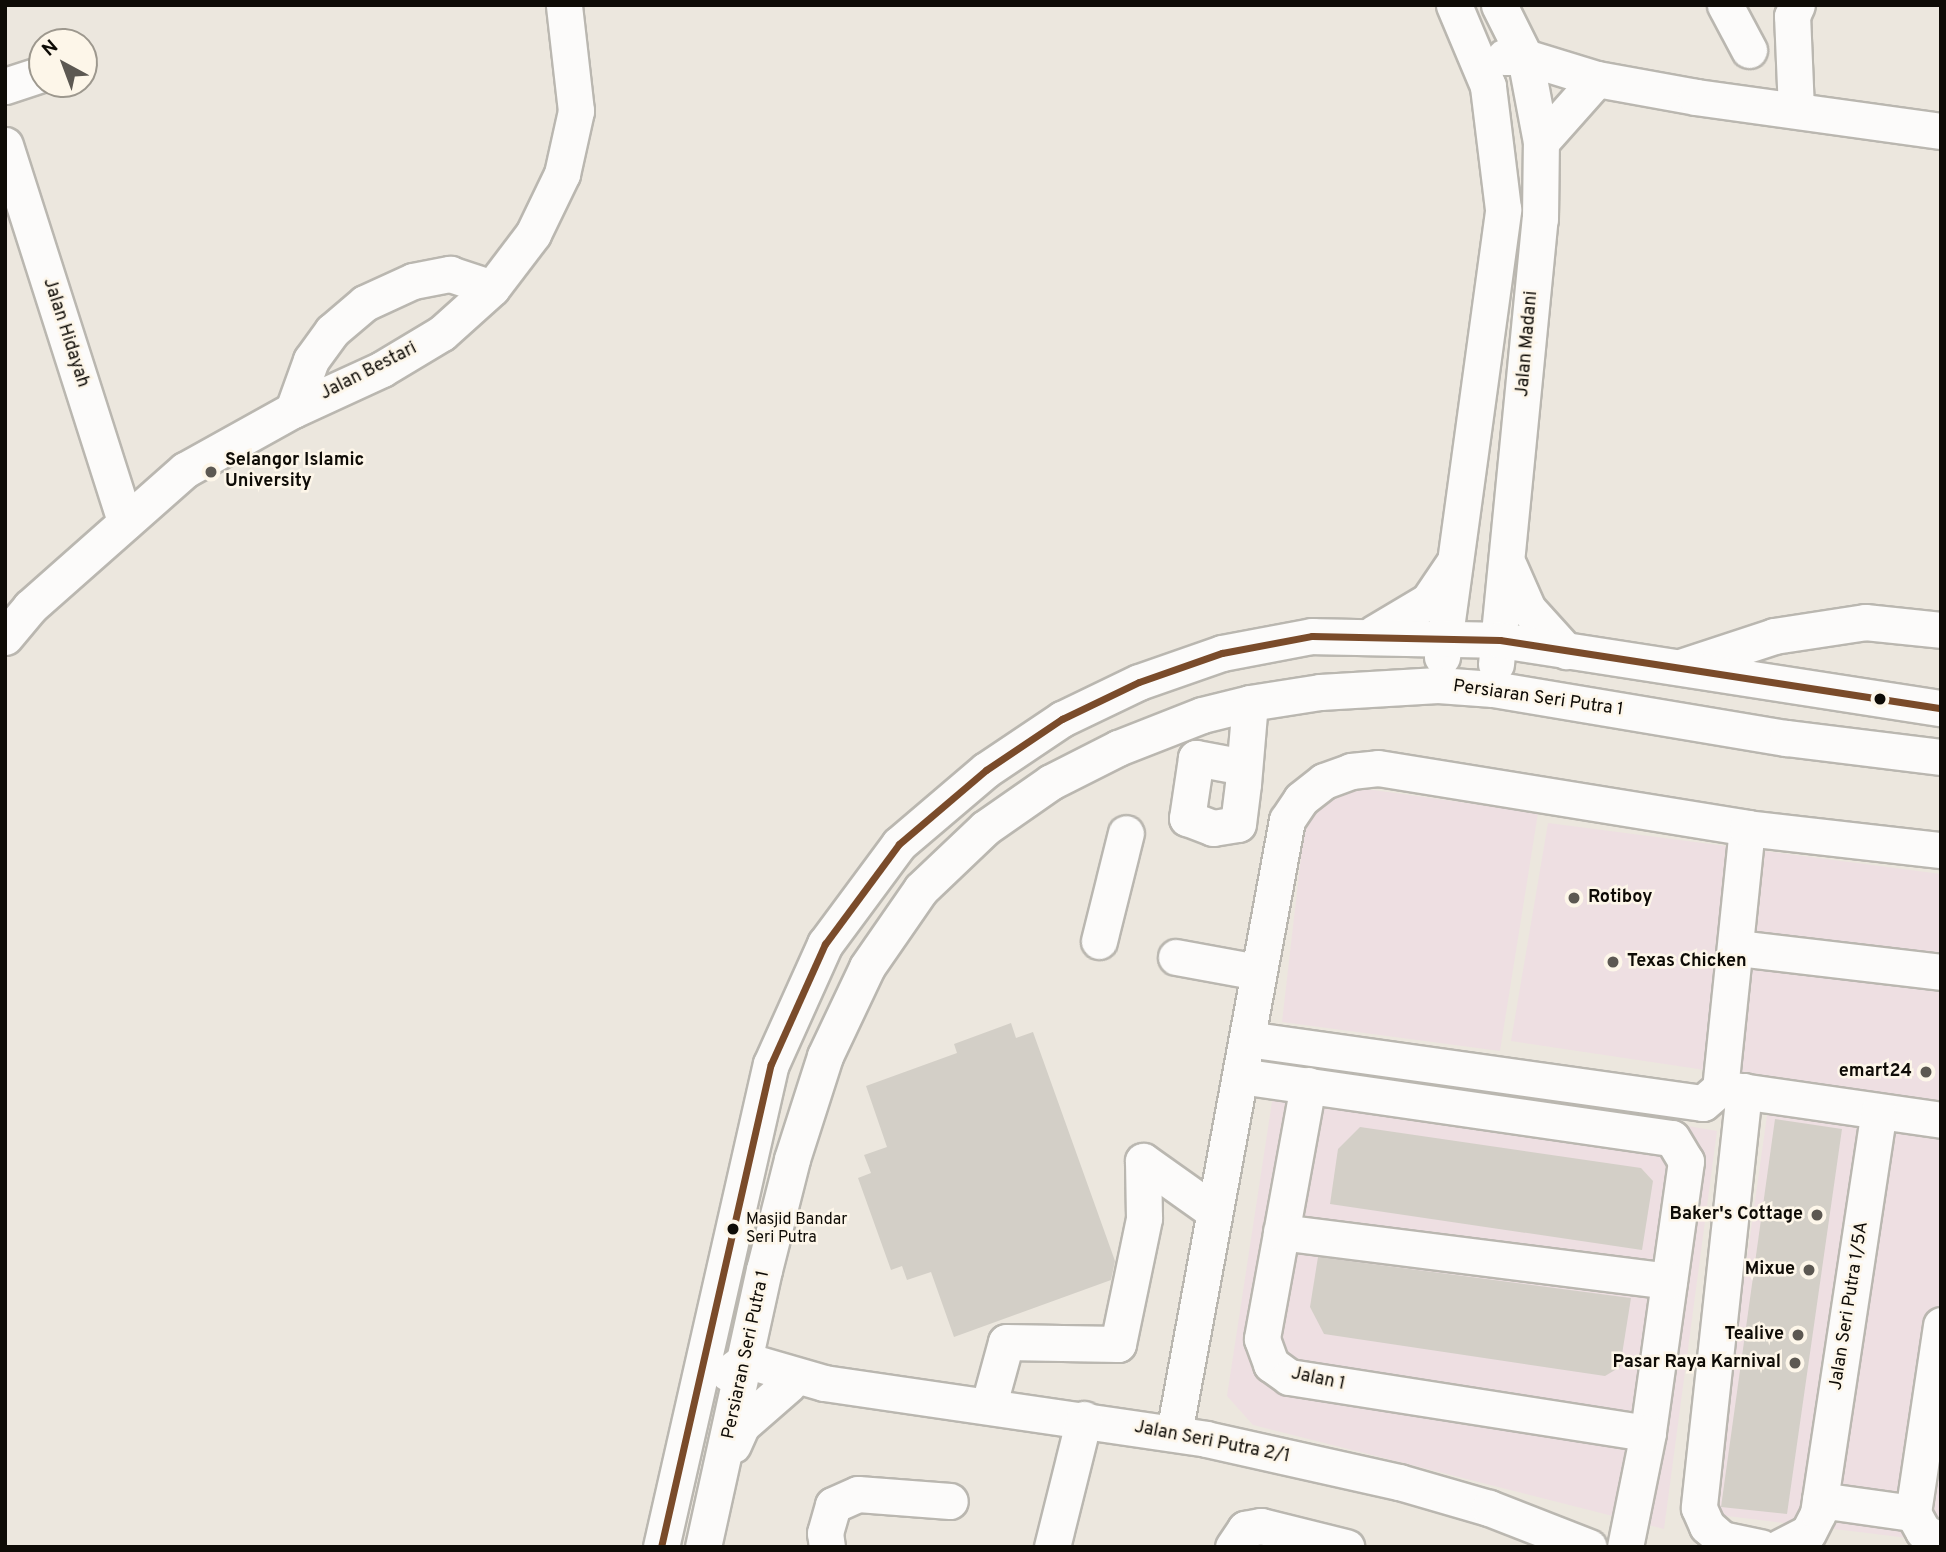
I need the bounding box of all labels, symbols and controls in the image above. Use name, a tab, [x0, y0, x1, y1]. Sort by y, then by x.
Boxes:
north arrow	[28, 28, 98, 98]
text: N	[38, 35, 64, 62]
street label: Jalan Hidayah	[37, 276, 93, 390]
street label: Jalan Madani	[1513, 290, 1543, 398]
street label: Jalan Bestari	[317, 338, 421, 406]
place label: Selangor Islamic University	[225, 451, 364, 494]
marker: Selangor Islamic University	[203, 464, 219, 480]
street label: Persiaran Seri Putra 1	[1451, 676, 1625, 722]
unlabelled marker	[1873, 692, 1887, 706]
place label: Rotiboy	[1588, 887, 1652, 909]
marker: Rotiboy	[1566, 890, 1582, 906]
place label: Texas Chicken	[1627, 951, 1747, 973]
marker: Texas Chicken	[1605, 954, 1621, 970]
place label: emart24	[1839, 1061, 1912, 1083]
marker: emart24	[1918, 1064, 1934, 1080]
place label: Baker's Cottage	[1669, 1204, 1803, 1226]
marker: Baker's Cottage	[1809, 1207, 1825, 1223]
place label: Masjid Bandar Seri Putra	[746, 1210, 848, 1248]
street label: Jalan Seri Putra 1/5A	[1826, 1220, 1874, 1392]
marker: Masjid Bandar Seri Putra	[726, 1222, 740, 1236]
place label: Mixue	[1745, 1259, 1795, 1281]
marker: Mixue	[1801, 1262, 1817, 1278]
street label: Persiaran Seri Putra 1	[719, 1269, 775, 1441]
place label: Tealive	[1725, 1324, 1784, 1346]
marker: Tealive	[1790, 1327, 1806, 1343]
place label: Pasar Raya Karnival	[1613, 1352, 1781, 1374]
marker: Pasar Raya Karnival	[1787, 1355, 1803, 1371]
street label: Jalan 1	[1289, 1364, 1347, 1396]
street label: Jalan Seri Putra 2/1	[1132, 1417, 1292, 1469]

